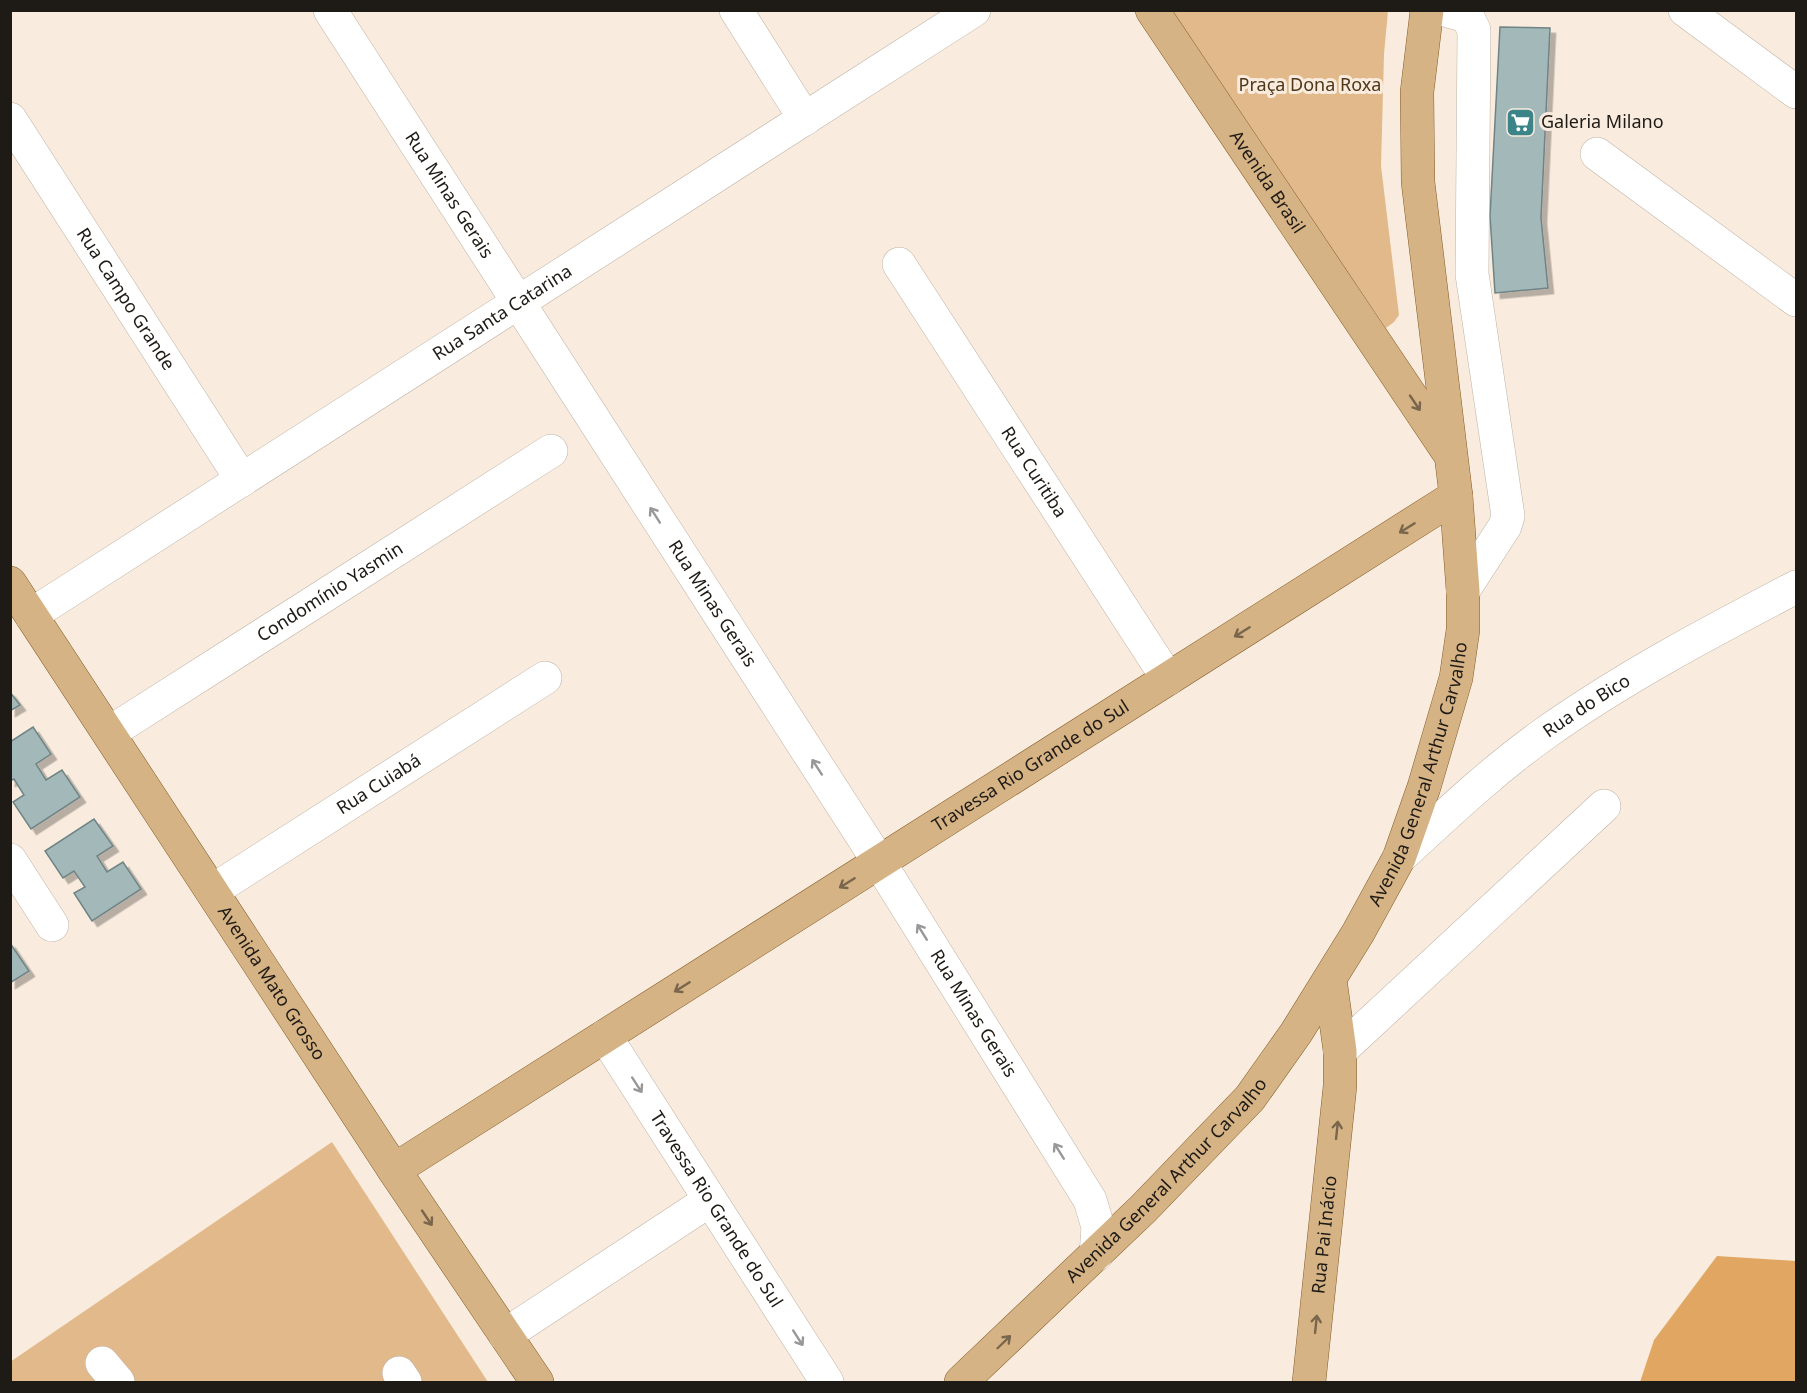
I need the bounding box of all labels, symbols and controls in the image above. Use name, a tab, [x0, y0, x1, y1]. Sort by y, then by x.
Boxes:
park label: Praça Dona Roxa	[1239, 72, 1381, 96]
supermarket icon: Galeria Milano	[1504, 106, 1536, 138]
place label: Galeria Milano	[1541, 109, 1664, 133]
street label: Avenida Brasil	[1225, 125, 1311, 238]
street label: Rua Minas Gerais	[400, 126, 500, 262]
street label: Rua Campo Grande	[72, 223, 181, 374]
street label: Rua Santa Catarina	[428, 258, 576, 365]
one-way arrow	[1410, 394, 1422, 411]
street label: Rua Curitiba	[996, 421, 1073, 522]
one-way arrow	[648, 507, 660, 524]
one-way arrow	[1399, 522, 1416, 534]
street label: Rua Minas Gerais	[664, 535, 763, 671]
street label: Condomínio Yasmin	[252, 536, 407, 647]
one-way arrow	[1234, 626, 1251, 638]
street label: Avenida General Arthur Carvalho	[1362, 640, 1472, 910]
street label: Rua do Bico	[1538, 668, 1634, 742]
street label: Travessa Rio Grande do Sul	[927, 694, 1133, 837]
street label: Rua Cuiabá	[332, 748, 425, 819]
one-way arrow	[811, 759, 823, 776]
one-way arrow	[839, 877, 856, 889]
street label: Avenida Mato Grosso	[213, 900, 332, 1064]
one-way arrow	[916, 924, 928, 941]
street label: Rua Minas Gerais	[925, 944, 1023, 1081]
one-way arrow	[674, 981, 691, 993]
street label: Avenida General Arthur Carvalho	[1060, 1073, 1272, 1287]
one-way arrow	[631, 1076, 643, 1093]
street label: Travessa Rio Grande do Sul	[645, 1106, 789, 1312]
one-way arrow	[1332, 1121, 1343, 1141]
one-way arrow	[1052, 1142, 1065, 1159]
street label: Rua Pai Inácio	[1305, 1174, 1342, 1295]
one-way arrow	[421, 1209, 433, 1226]
one-way arrow	[1311, 1315, 1322, 1335]
one-way arrow	[793, 1329, 805, 1346]
one-way arrow	[996, 1335, 1011, 1349]

